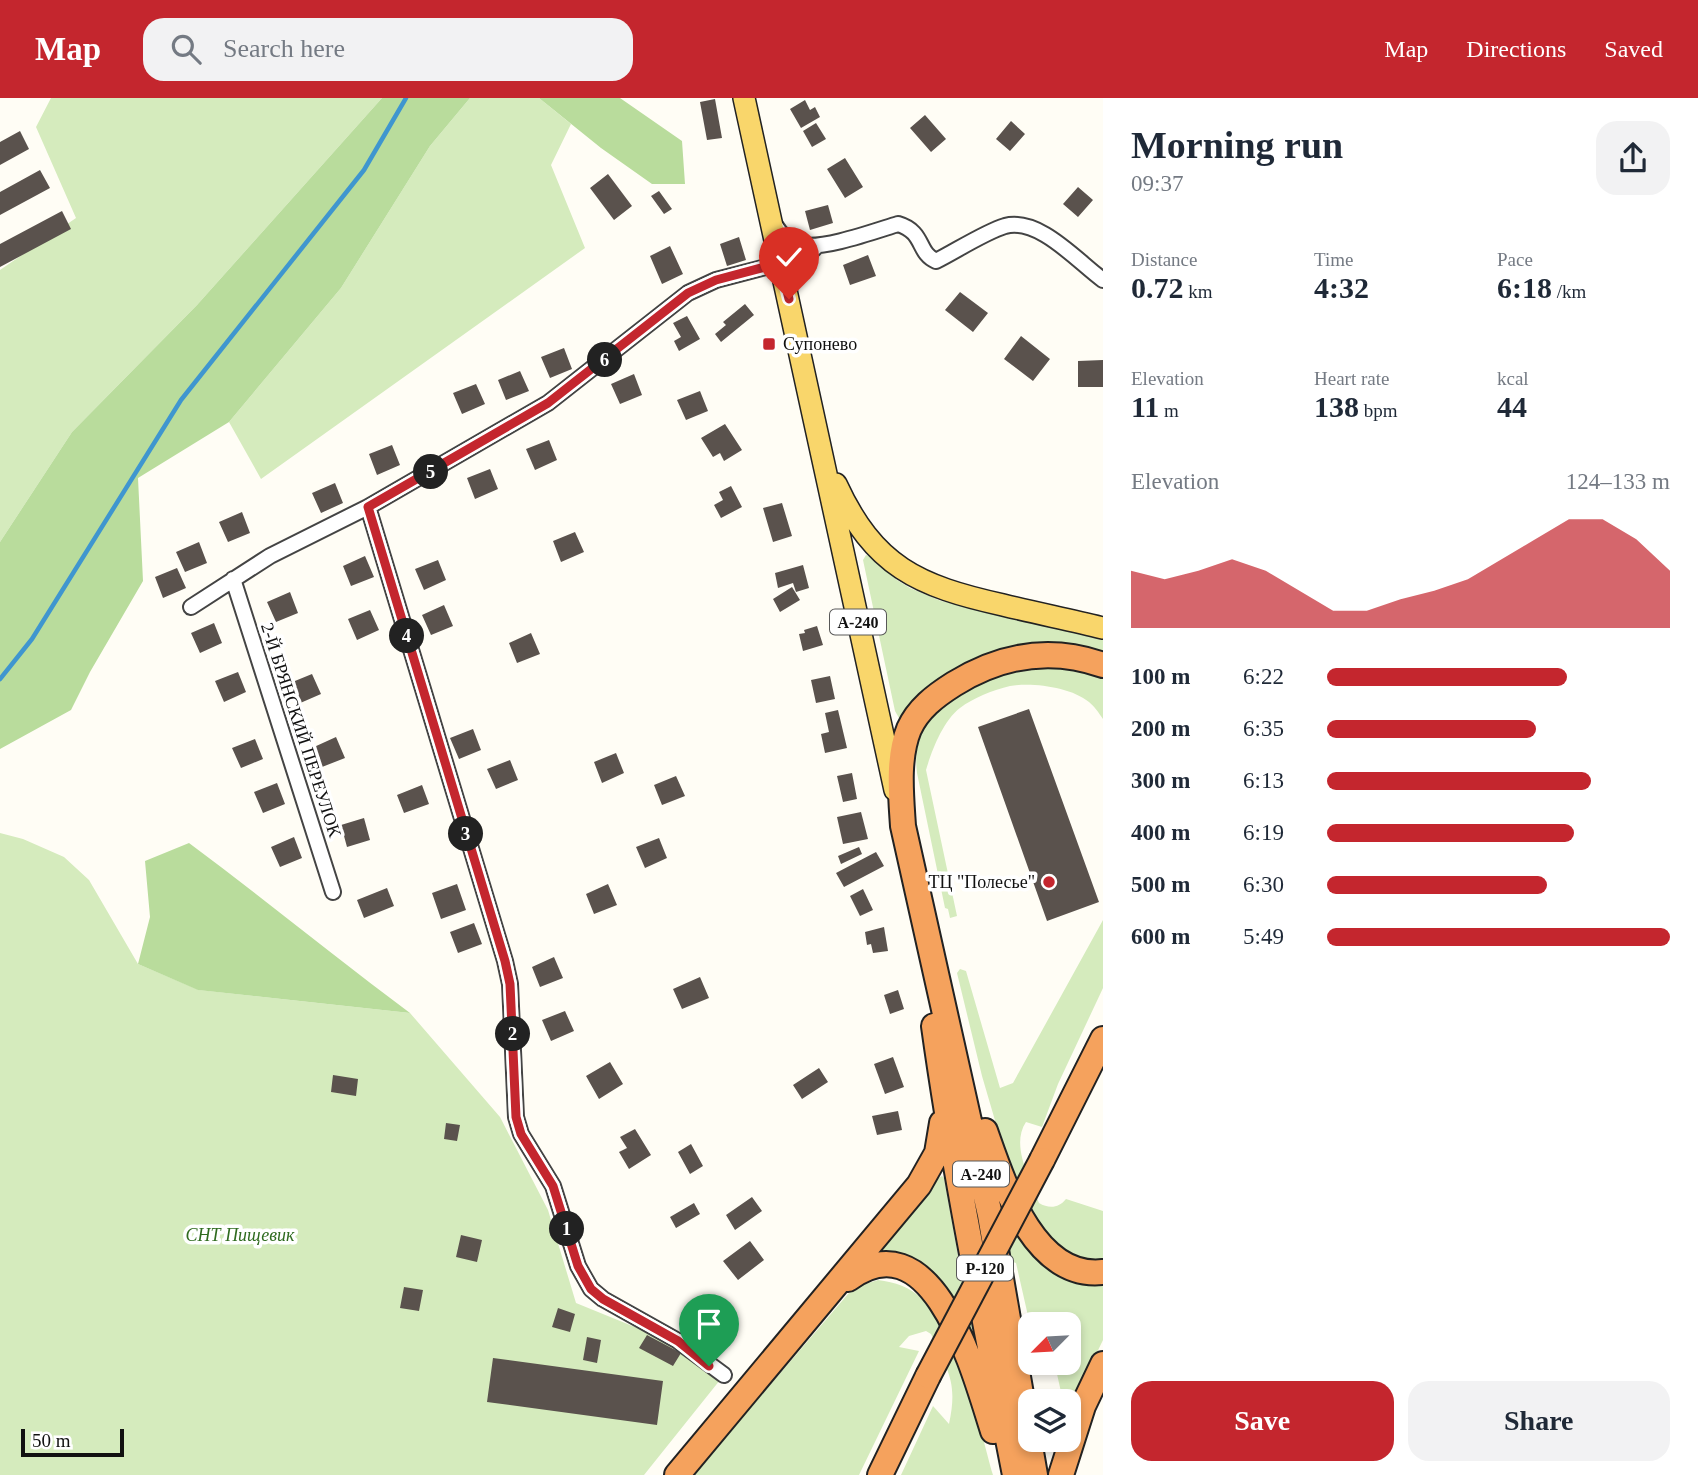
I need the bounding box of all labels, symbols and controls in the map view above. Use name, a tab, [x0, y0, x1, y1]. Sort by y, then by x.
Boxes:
search box	[143, 18, 633, 81]
icon: search	[167, 30, 205, 68]
text: Map	[35, 31, 101, 67]
text: Search here	[223, 34, 345, 63]
text: Map	[1384, 36, 1428, 62]
text: Directions	[1466, 36, 1566, 62]
text: Saved	[1604, 36, 1663, 62]
button: share	[1596, 121, 1670, 195]
text: Morning run	[1131, 124, 1343, 166]
text: 09:37	[1131, 171, 1183, 196]
pin	[759, 227, 819, 299]
icon: check	[770, 238, 808, 276]
text: Distance	[1131, 249, 1197, 270]
text: Time	[1314, 249, 1353, 270]
text: Pace	[1497, 249, 1533, 270]
text: 0.72	[1131, 271, 1184, 304]
text: 4:32	[1314, 271, 1369, 304]
text: 6:18	[1497, 271, 1552, 304]
text: km	[1184, 281, 1213, 302]
text: /km	[1552, 281, 1586, 302]
place label: Супонево	[783, 334, 857, 354]
marker: Супонево	[761, 336, 777, 352]
pin: 6	[588, 342, 622, 378]
text: 6	[600, 349, 609, 370]
text: Elevation	[1131, 368, 1204, 389]
text: Heart rate	[1314, 368, 1389, 389]
text: kcal	[1497, 368, 1529, 389]
text: 11	[1131, 390, 1159, 423]
text: 138	[1314, 390, 1359, 423]
text: 44	[1497, 390, 1527, 423]
text: m	[1159, 400, 1179, 421]
text: bpm	[1359, 400, 1398, 421]
pin: 5	[414, 454, 448, 490]
text: 5	[426, 461, 435, 482]
text: Elevation	[1131, 469, 1219, 494]
text: 124–133 m	[1566, 469, 1670, 494]
road number: А-240	[830, 610, 886, 635]
pin: 4	[390, 618, 424, 654]
street label: 2-Й БРЯНСКИЙ ПЕРЕУЛОК	[257, 620, 345, 841]
text: 4	[402, 625, 411, 646]
text: 100 m	[1131, 664, 1190, 689]
text: 6:22	[1243, 664, 1284, 689]
text: 200 m	[1131, 716, 1190, 741]
text: 6:35	[1243, 716, 1284, 741]
text: 300 m	[1131, 768, 1190, 793]
text: 6:13	[1243, 768, 1284, 793]
pin: 3	[448, 816, 484, 852]
text: 400 m	[1131, 820, 1190, 845]
text: 6:19	[1243, 820, 1284, 845]
text: 3	[461, 823, 470, 844]
place label: ТЦ "Полесье"	[928, 872, 1035, 892]
text: 500 m	[1131, 872, 1190, 897]
text: 6:30	[1243, 872, 1284, 897]
marker: ТЦ "Полесье"	[1041, 874, 1057, 890]
text: 600 m	[1131, 924, 1190, 949]
text: 5:49	[1243, 924, 1284, 949]
pin: 2	[496, 1016, 530, 1052]
text: 2	[508, 1023, 517, 1044]
road number: А-240	[953, 1162, 1009, 1186]
pin: 1	[550, 1212, 584, 1246]
text: 1	[562, 1218, 571, 1239]
park label: СНТ Пищевик	[186, 1225, 295, 1245]
road number: Р-120	[957, 1256, 1013, 1280]
pin	[679, 1294, 739, 1366]
icon: arrive	[690, 1305, 728, 1343]
north arrow	[1018, 1312, 1082, 1376]
map controls	[1018, 1312, 1081, 1452]
button: Save	[1131, 1381, 1394, 1461]
button: Share	[1408, 1381, 1670, 1461]
button: layers	[1018, 1389, 1081, 1452]
scale bar	[21, 1426, 124, 1458]
text: 50 m	[32, 1430, 71, 1451]

